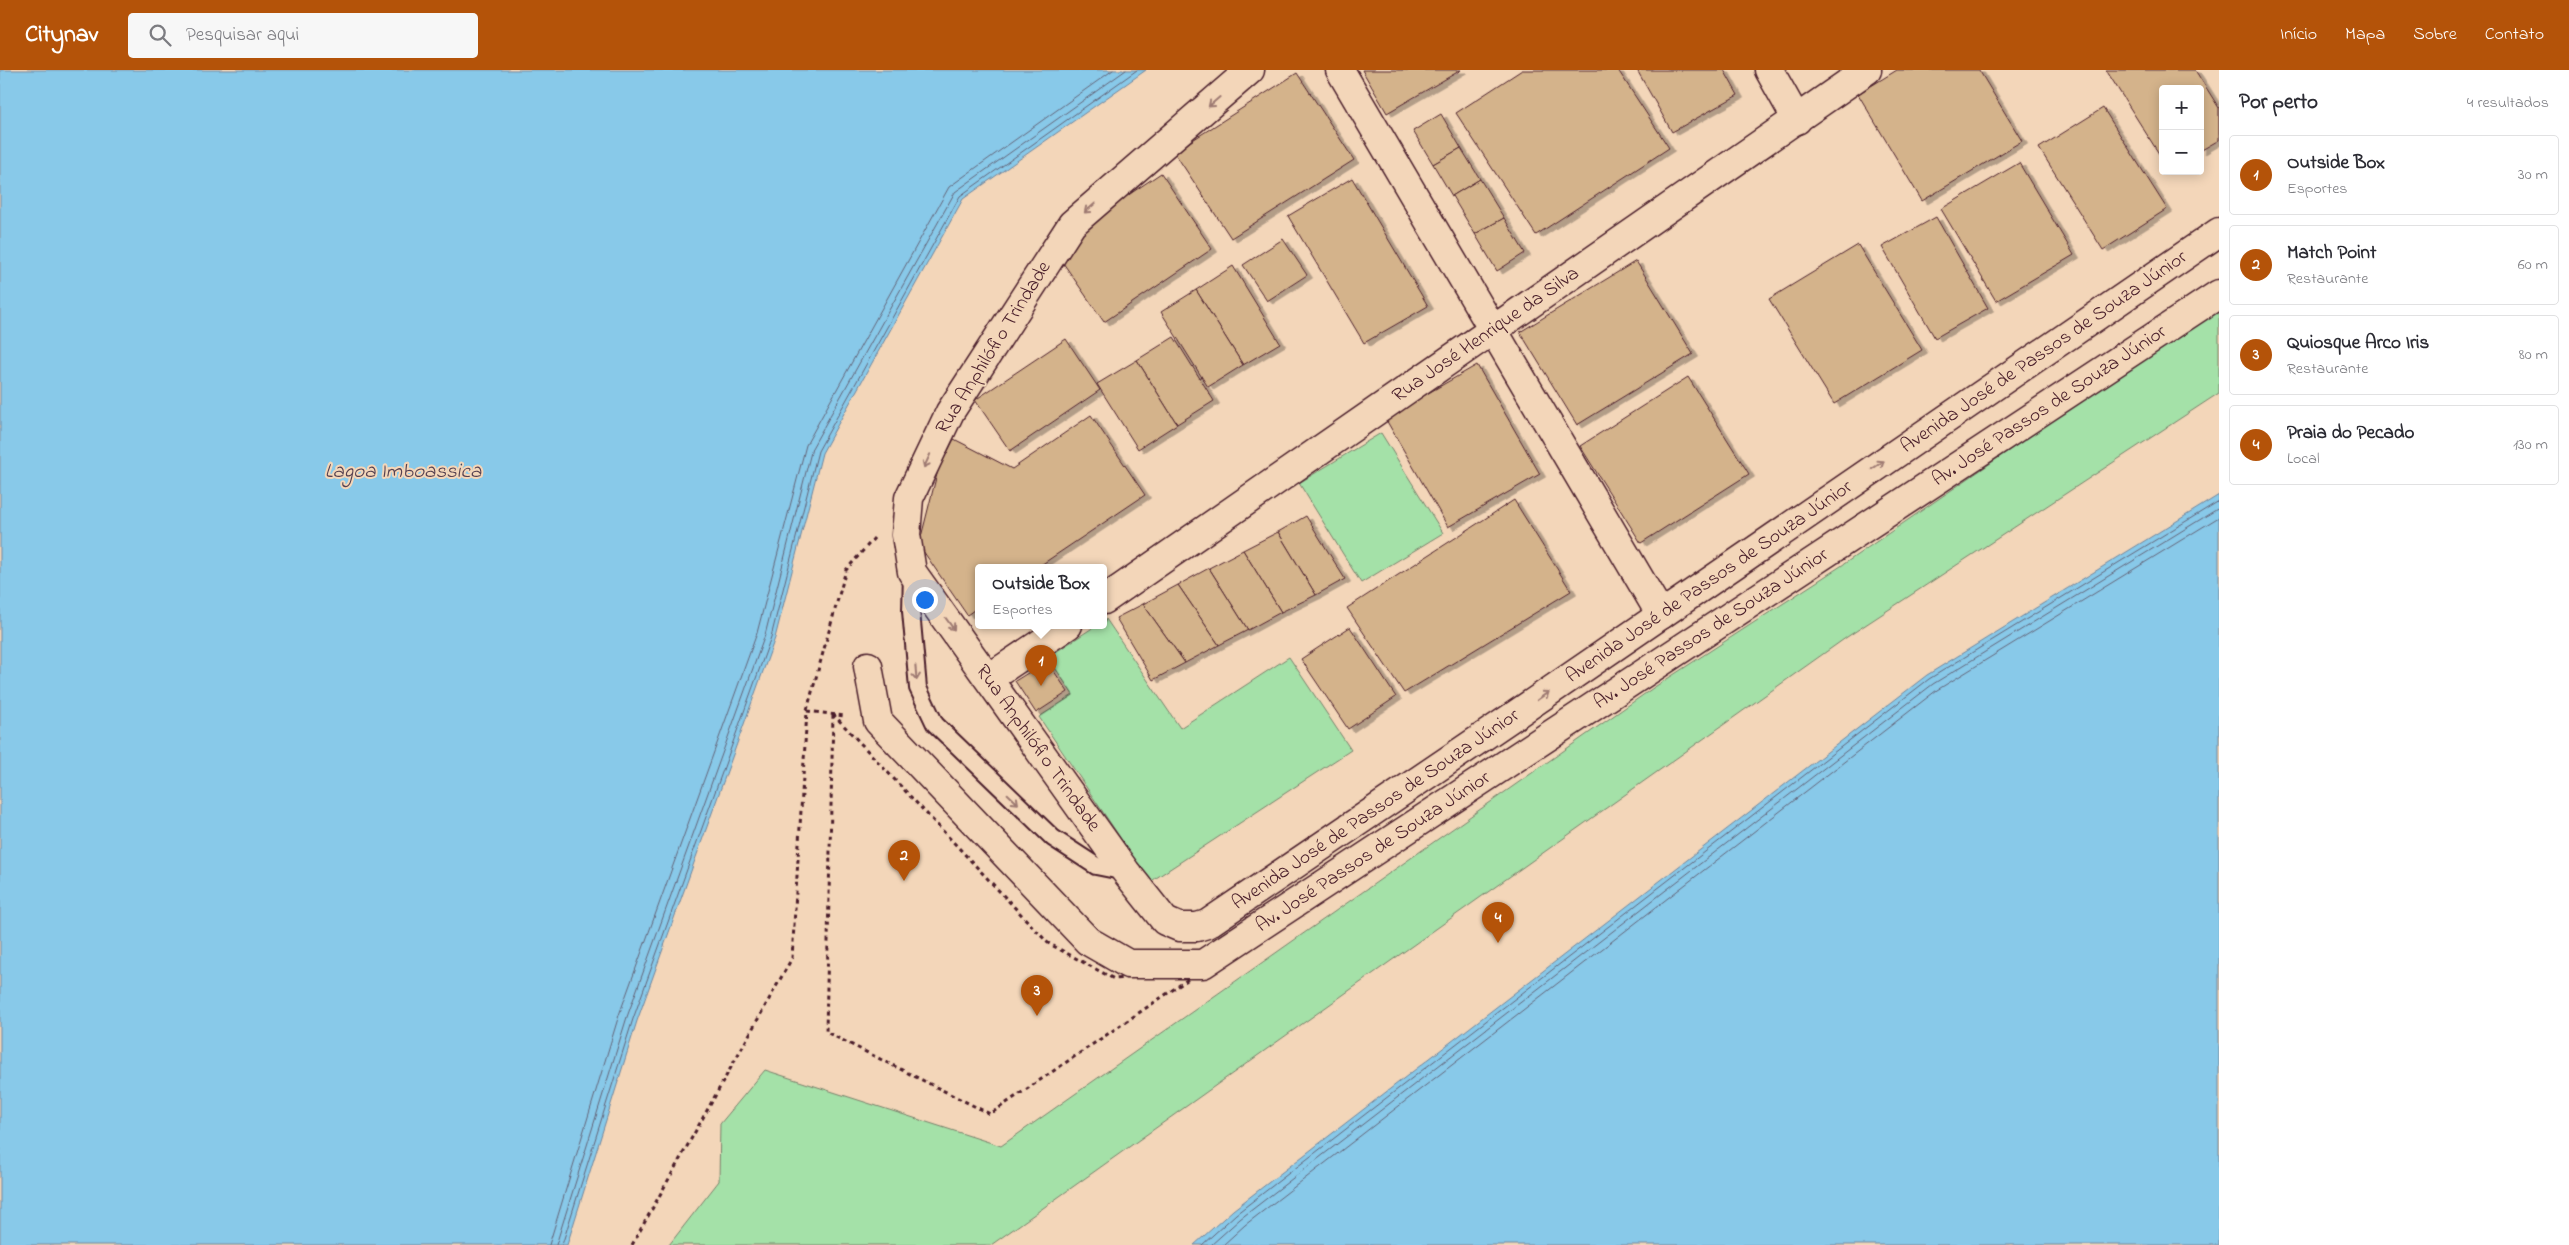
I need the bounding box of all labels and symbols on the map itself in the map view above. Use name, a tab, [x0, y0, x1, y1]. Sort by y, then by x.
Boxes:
one-way arrow	[1207, 96, 1220, 108]
one-way arrow	[1084, 202, 1097, 214]
street label: Avenida José de Passos de Souza Júnior	[1895, 243, 2194, 461]
street label: Rua Anphilófio Trindade	[929, 256, 1059, 440]
street label: Rua José Henrique da Silva	[1386, 259, 1585, 410]
street label: Av. José Passos de Souza Júnior	[1926, 317, 2173, 494]
one-way arrow	[922, 453, 931, 468]
water label: Lagoa Imboassica	[325, 457, 482, 488]
one-way arrow	[1871, 460, 1885, 470]
street label: Avenida José de Passos de Souza Júnior	[1560, 473, 1859, 690]
street label: Av. José Passos de Souza Júnior	[1588, 540, 1835, 717]
your location	[912, 587, 938, 613]
one-way arrow	[945, 617, 955, 631]
pin: 1	[1025, 645, 1057, 686]
street label: Rua Anphilófio Trindade	[968, 659, 1108, 838]
one-way arrow	[912, 665, 921, 681]
one-way arrow	[1536, 691, 1550, 701]
street label: Avenida José de Passos de Souza Júnior	[1226, 701, 1526, 918]
street label: Av. José Passos de Souza Júnior	[1250, 763, 1497, 940]
one-way arrow	[1006, 793, 1019, 805]
pin: 2	[888, 840, 920, 881]
pin: 4	[1482, 902, 1514, 943]
pin: 3	[1021, 975, 1053, 1016]

